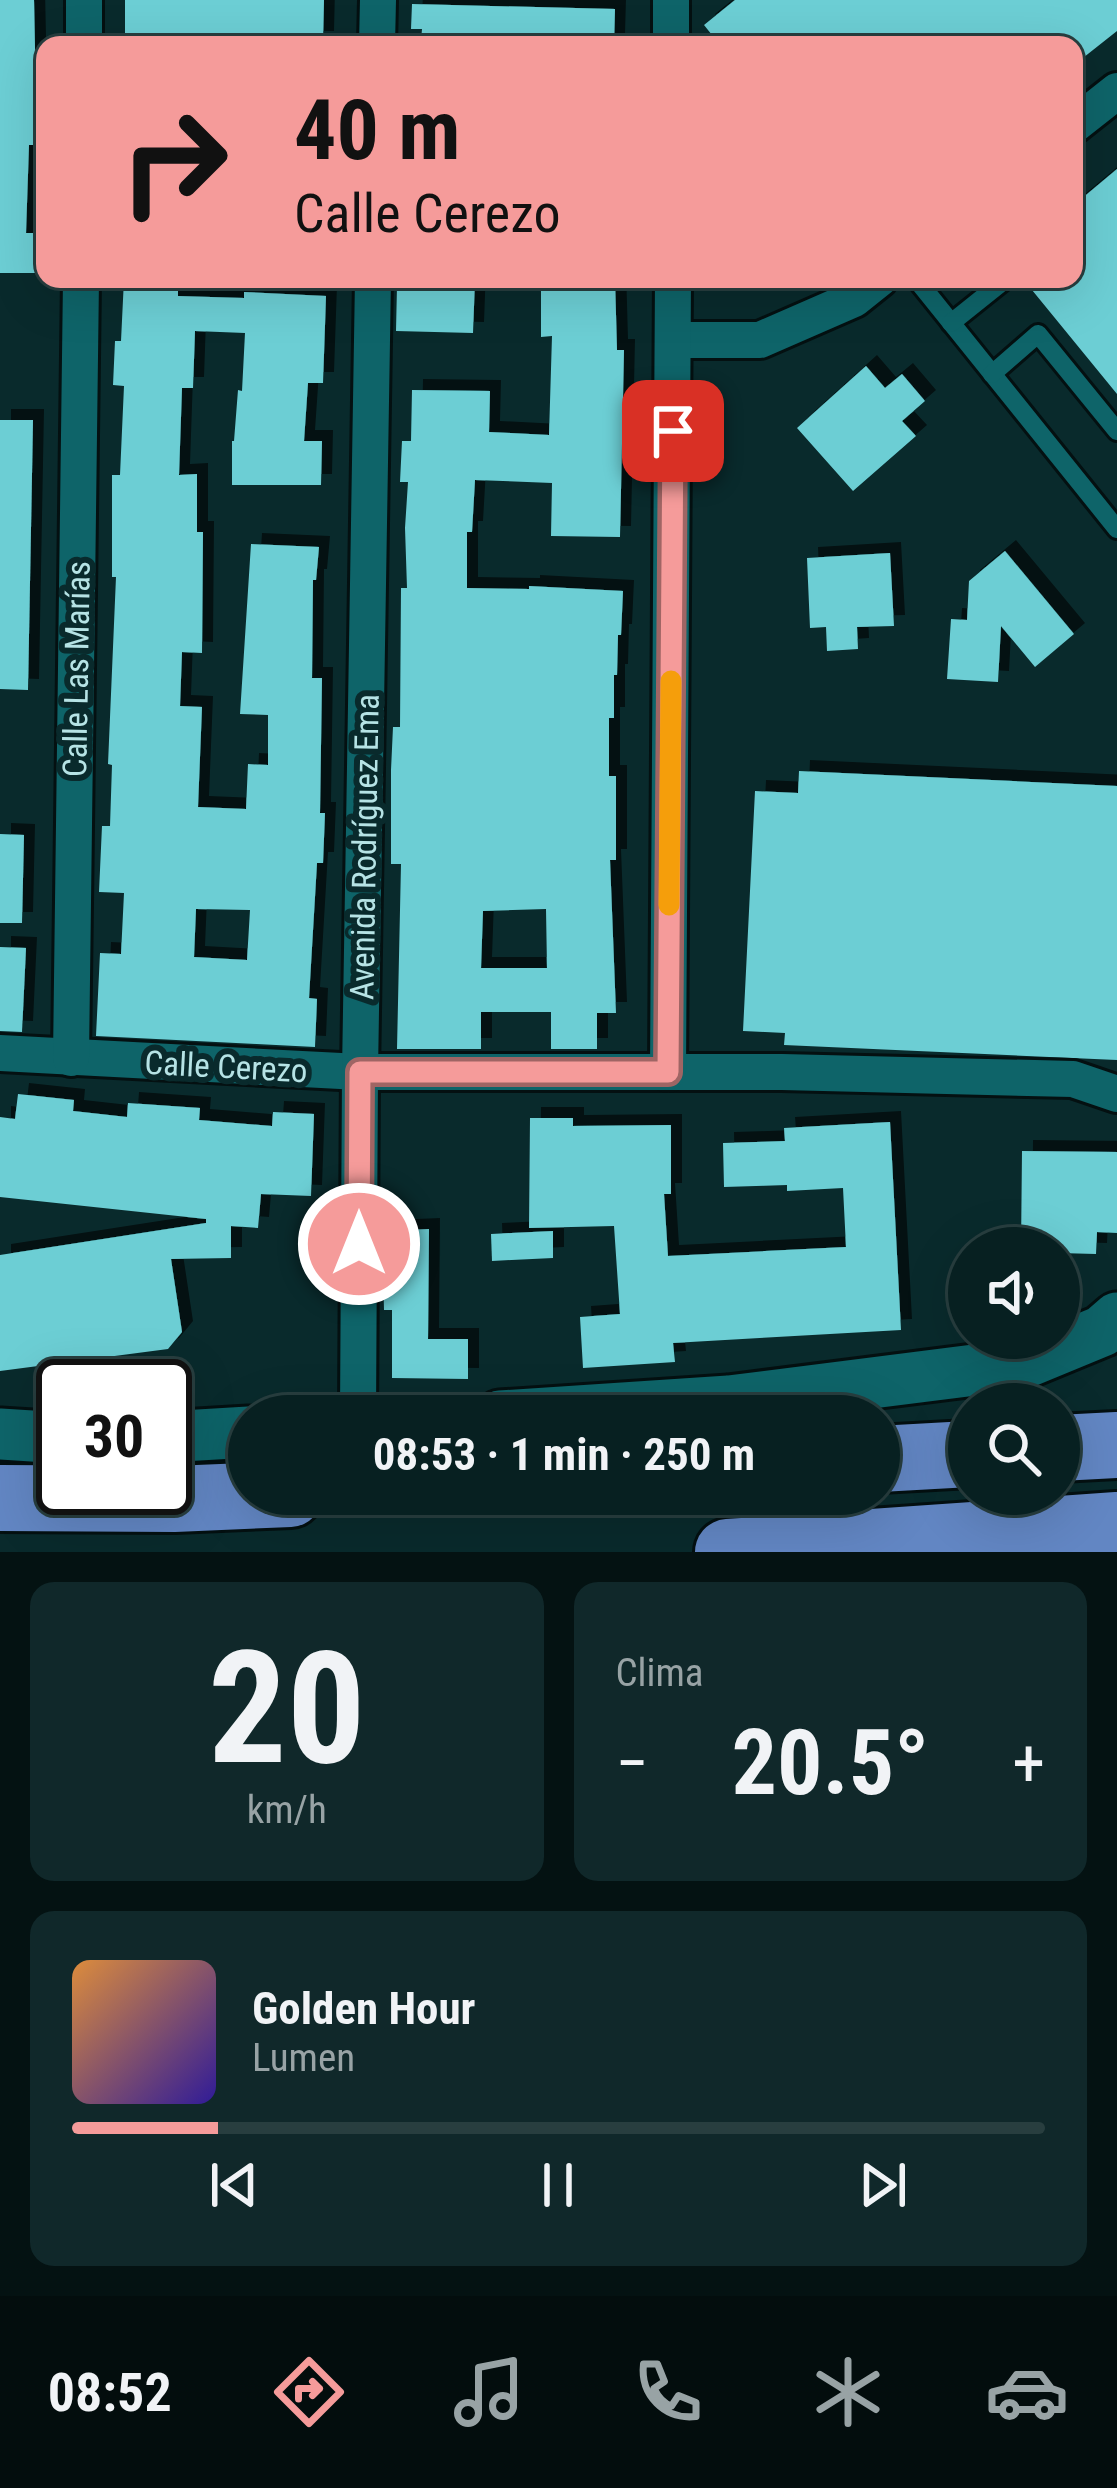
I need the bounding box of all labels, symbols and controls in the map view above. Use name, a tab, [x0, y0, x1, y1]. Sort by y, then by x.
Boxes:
text: 40 m	[294, 81, 461, 180]
icon: right	[96, 84, 252, 240]
text: Calle Cerezo	[294, 182, 561, 245]
pin	[622, 380, 724, 482]
icon: arrive	[640, 398, 706, 464]
street label: Calle Las Marías	[55, 561, 98, 777]
street label: Avenida Rodríguez Ema	[342, 694, 387, 1000]
street label: Calle Cerezo	[144, 1043, 308, 1090]
position arrow	[296, 1181, 422, 1307]
map controls	[948, 1227, 1080, 1515]
button: sound	[948, 1227, 1080, 1359]
speed limit sign: 30	[36, 1359, 192, 1515]
button: search	[948, 1383, 1080, 1515]
text: 08:53 · 1 min · 250 m	[373, 1428, 755, 1481]
text: 20	[208, 1617, 366, 1800]
text: Clima	[616, 1650, 704, 1696]
text: 20.5°	[732, 1711, 929, 1816]
text: −	[616, 1725, 649, 1802]
text: +	[1012, 1725, 1045, 1802]
text: km/h	[247, 1787, 327, 1833]
text: Golden Hour	[252, 1982, 475, 2035]
text: Lumen	[252, 2035, 355, 2081]
icon: previous	[201, 2152, 267, 2218]
icon: pause	[525, 2152, 591, 2218]
icon: next	[850, 2152, 916, 2218]
icon: directions	[267, 2350, 351, 2434]
icon: music	[447, 2350, 531, 2434]
icon: phone	[626, 2350, 710, 2434]
icon: climate	[806, 2350, 890, 2434]
icon: car	[985, 2350, 1069, 2434]
text: 08:52	[48, 2361, 172, 2424]

